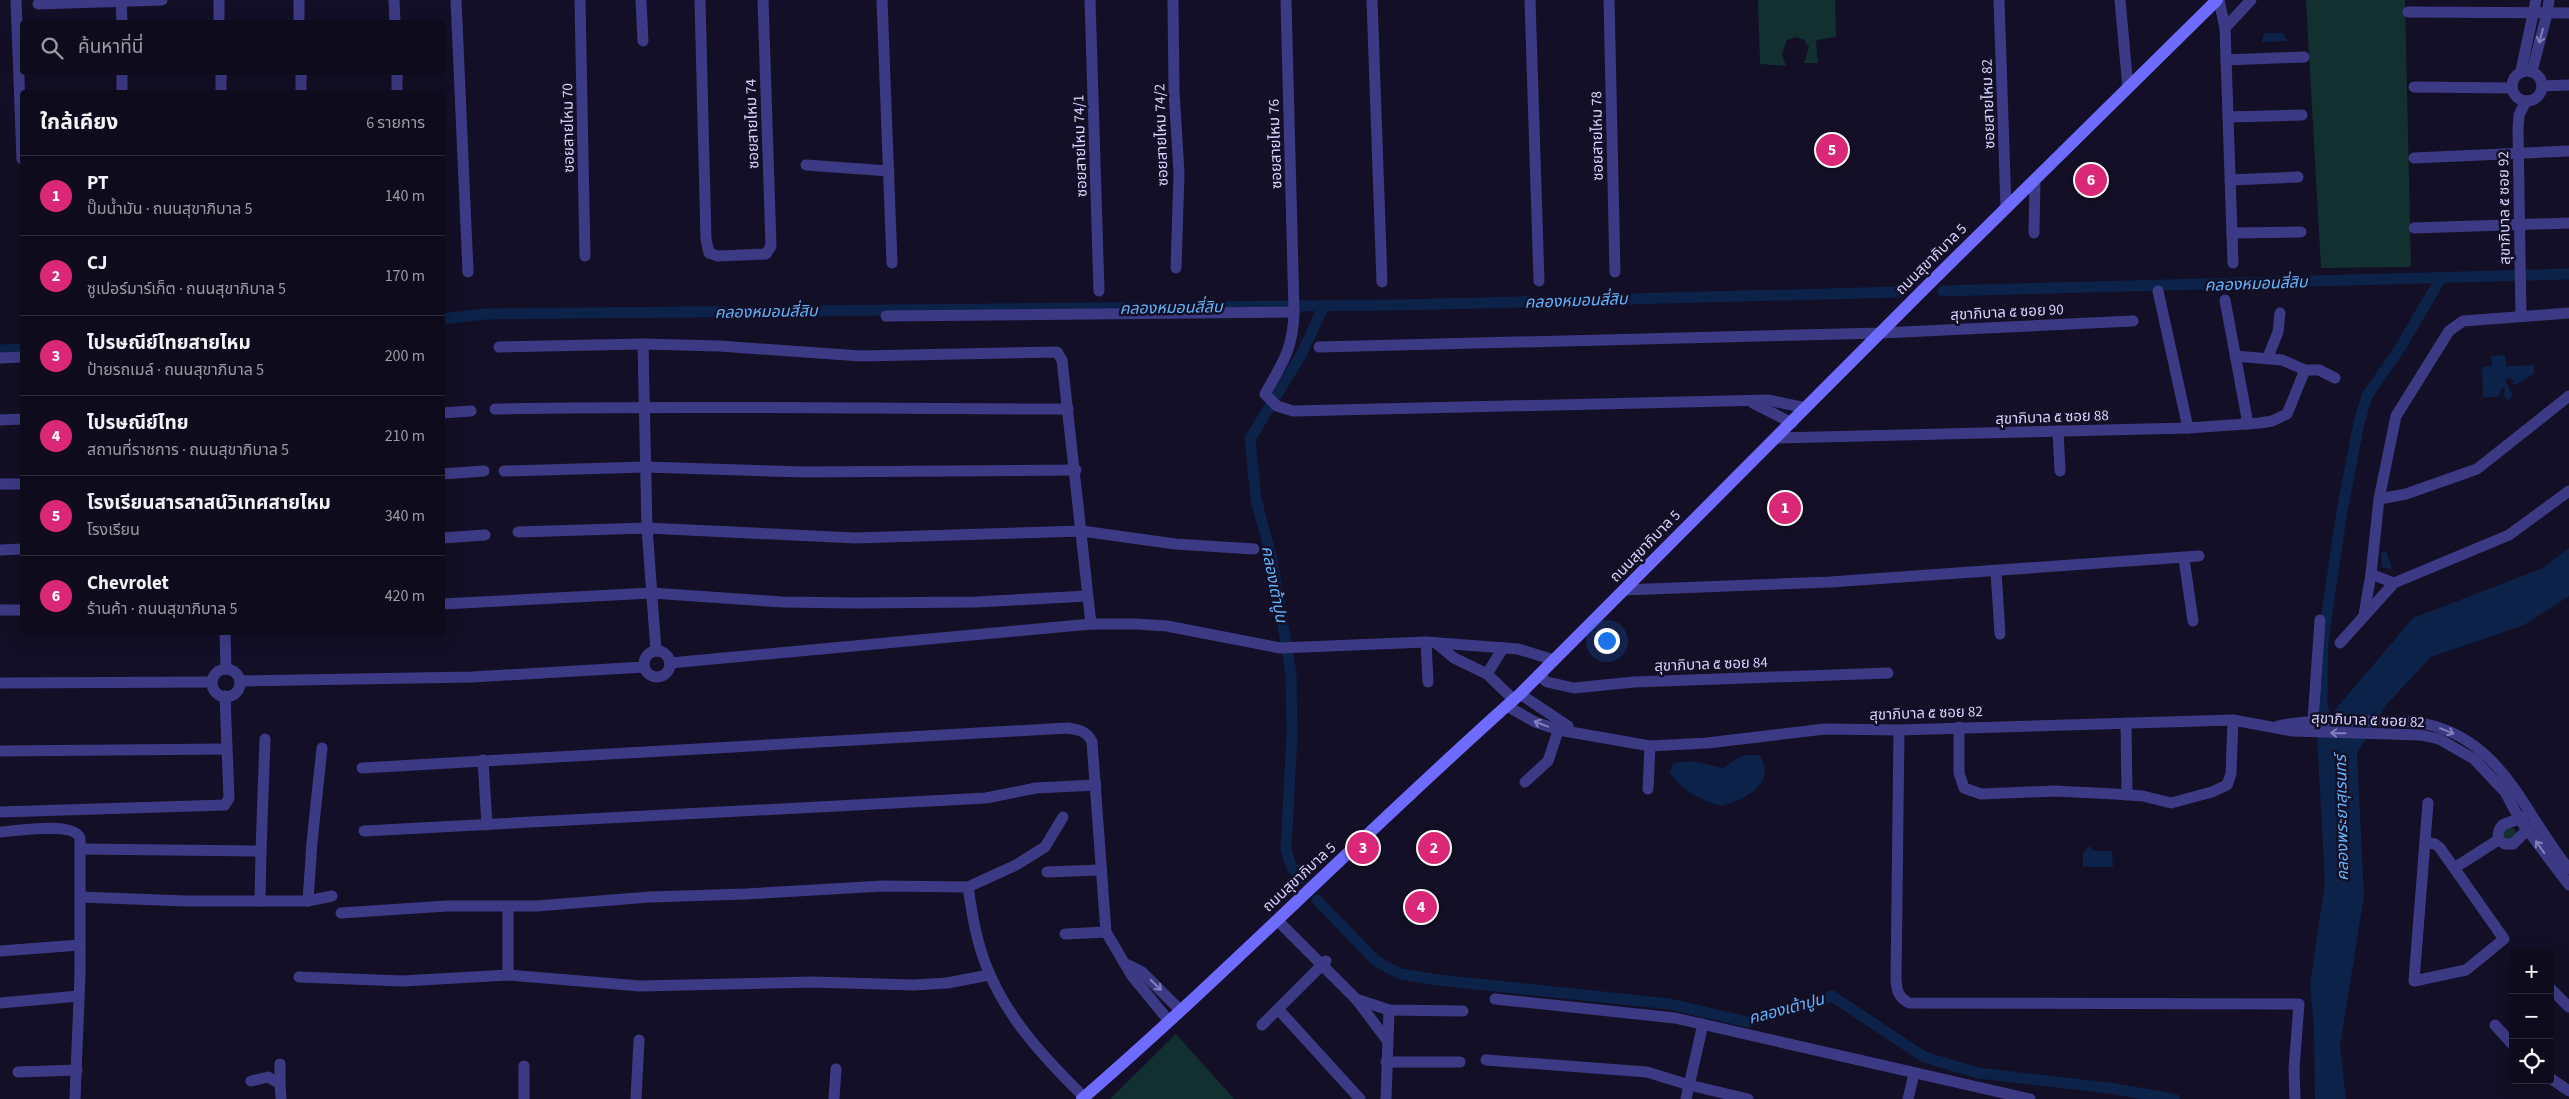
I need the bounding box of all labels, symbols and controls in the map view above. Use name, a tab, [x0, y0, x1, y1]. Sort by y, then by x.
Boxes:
search box	[20, 20, 445, 75]
one-way arrow	[2536, 27, 2546, 43]
icon: search	[38, 34, 66, 62]
text: ค้นหาที่นี่	[78, 34, 143, 61]
street label: ซอยสายไหม 82	[1976, 59, 2001, 149]
street label: ซอยสายไหม 74	[740, 78, 765, 169]
street label: ซอยสายไหม 70	[557, 83, 580, 173]
street label: ซอยสายไหม 74/2	[1149, 83, 1174, 187]
street label: ซอยสายไหม 78	[1586, 91, 1609, 181]
street label: ซอยสายไหม 74/1	[1068, 94, 1093, 198]
street label: ซอยสายไหม 76	[1263, 99, 1288, 189]
text: ใกล้เคียง	[40, 107, 118, 137]
text: 6 รายการ	[366, 112, 425, 134]
pin: 5	[1816, 131, 1848, 169]
street label: สุขาภิบาล ๕ ซอย 92	[2493, 151, 2516, 265]
pin: 6	[2075, 161, 2107, 199]
text: PT	[87, 170, 109, 197]
text: 1	[52, 185, 60, 207]
text: 140 m	[385, 185, 425, 207]
text: ปั๊มน้ำมัน · ถนนสุขาภิบาล 5	[87, 198, 253, 220]
street label: ถนนสุขาภิบาล 5	[1891, 219, 1972, 300]
text: CJ	[87, 250, 108, 277]
text: 2	[52, 265, 60, 287]
text: 170 m	[385, 265, 425, 287]
water label: คลองหมอนสี่สิบ	[2204, 270, 2309, 297]
text: ซูเปอร์มาร์เก็ต · ถนนสุขาภิบาล 5	[87, 278, 286, 300]
water label: คลองหมอนสี่สิบ	[1524, 287, 1629, 314]
water label: คลองหมอนสี่สิบ	[1119, 295, 1224, 320]
water label: คลองหมอนสี่สิบ	[714, 299, 819, 324]
street label: สุขาภิบาล ๕ ซอย 90	[1950, 299, 2064, 326]
text: ไปรษณีย์ไทยสายไหม	[87, 330, 251, 357]
text: 3	[52, 345, 60, 367]
text: 200 m	[385, 345, 425, 367]
text: ป้ายรถเมล์ · ถนนสุขาภิบาล 5	[87, 359, 264, 381]
street label: สุขาภิบาล ๕ ซอย 88	[1995, 405, 2109, 430]
text: ไปรษณีย์ไทย	[87, 410, 188, 437]
text: 4	[52, 425, 60, 447]
text: 210 m	[385, 425, 425, 447]
text: สถานที่ราชการ · ถนนสุขาภิบาล 5	[87, 439, 289, 461]
pin: 1	[1769, 489, 1801, 527]
text: โรงเรียนสารสาสน์วิเทศสายไหม	[87, 490, 331, 517]
text: 5	[52, 505, 60, 527]
text: 340 m	[385, 505, 425, 527]
street label: ถนนสุขาภิบาล 5	[1605, 505, 1685, 587]
text: โรงเรียน	[87, 519, 140, 541]
water label: คลองเต้าปูน	[1256, 544, 1292, 625]
text: Chevrolet	[87, 570, 169, 597]
text: 6	[52, 585, 60, 607]
text: 420 m	[385, 585, 425, 607]
text: ร้านค้า · ถนนสุขาภิบาล 5	[87, 598, 238, 620]
your location	[1594, 628, 1620, 654]
street label: สุขาภิบาล ๕ ซอย 84	[1654, 652, 1769, 677]
street label: สุขาภิบาล ๕ ซอย 82	[1869, 701, 1983, 726]
street label: สุขาภิบาล ๕ ซอย 82	[2311, 708, 2425, 733]
one-way arrow	[1534, 719, 1549, 728]
one-way arrow	[2439, 727, 2454, 737]
one-way arrow	[2330, 728, 2346, 738]
water label: คลองพระยาสุเรนทร์	[2330, 751, 2354, 881]
pin: 3	[1347, 829, 1379, 867]
pin: 2	[1418, 829, 1450, 867]
street label: ถนนสุขาภิบาล 5	[1258, 838, 1341, 917]
one-way arrow	[2535, 840, 2545, 854]
pin: 4	[1405, 888, 1437, 926]
map controls	[2509, 949, 2554, 1084]
button: +	[2509, 949, 2554, 994]
one-way arrow	[1149, 979, 1161, 991]
water label: คลองเต้าปูน	[1746, 988, 1828, 1030]
button: −	[2509, 994, 2554, 1039]
button: locate	[2509, 1039, 2554, 1084]

